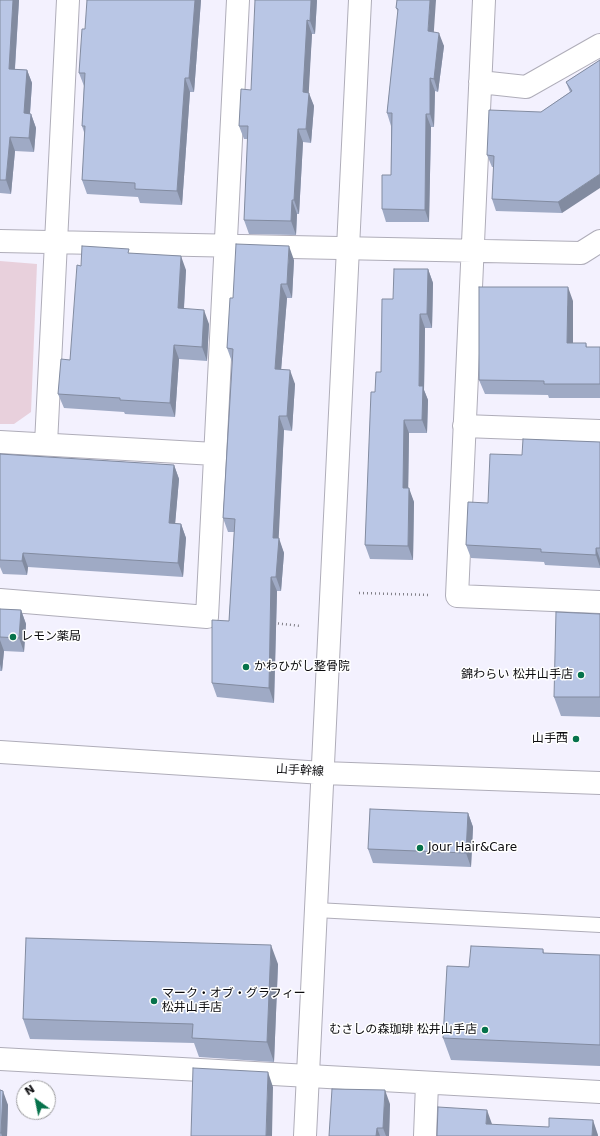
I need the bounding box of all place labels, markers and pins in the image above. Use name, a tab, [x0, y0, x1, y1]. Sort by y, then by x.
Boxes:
place label: レモン薬局	[21, 630, 81, 644]
marker: レモン薬局	[8, 632, 18, 642]
place label: かわひがし整骨院	[254, 660, 350, 674]
marker: かわひがし整骨院	[241, 662, 251, 672]
place label: 錦わらい 松井山手店	[461, 668, 573, 682]
marker: 錦わらい 松井山手店	[576, 670, 586, 680]
place label: 山手西	[532, 732, 568, 746]
marker: 山手西	[571, 734, 581, 744]
place label: Jour Hair&Care	[428, 841, 517, 855]
marker: Jour Hair&Care	[415, 843, 425, 853]
place label: マーク・オブ・グラフィー 松井山手店	[162, 987, 306, 1015]
marker: マーク・オブ・グラフィー 松井山手店	[149, 996, 159, 1006]
place label: むさしの森珈琲 松井山手店	[329, 1023, 477, 1037]
marker: むさしの森珈琲 松井山手店	[480, 1025, 490, 1035]

